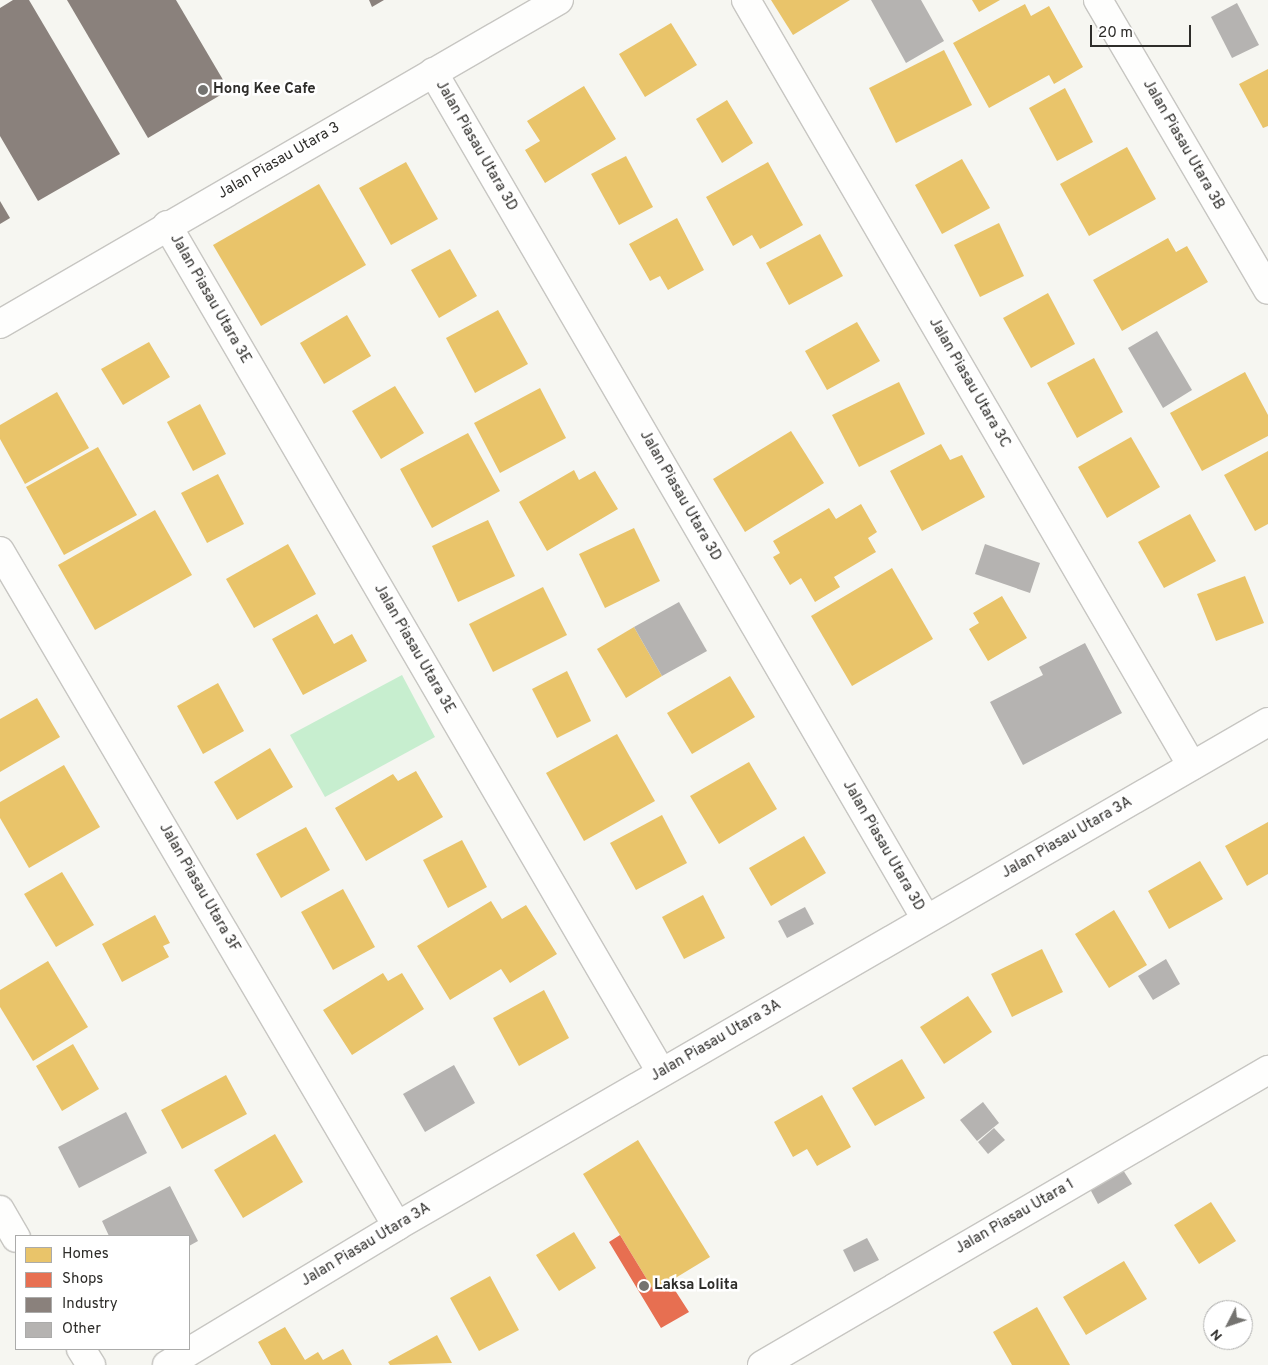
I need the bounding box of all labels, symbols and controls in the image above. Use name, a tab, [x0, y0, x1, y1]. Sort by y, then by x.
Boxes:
scale bar	[1093, 15, 1194, 47]
text: 20 m	[1098, 24, 1133, 43]
street label: Jalan Piasau Utara 3D	[431, 77, 521, 215]
street label: Jalan Piasau Utara 3B	[1138, 77, 1228, 213]
place label: Hong Kee Cafe	[213, 81, 316, 99]
marker: Hong Kee Cafe	[197, 84, 209, 96]
street label: Jalan Piasau Utara 3	[215, 119, 343, 203]
street label: Jalan Piasau Utara 3E	[166, 231, 254, 367]
street label: Jalan Piasau Utara 3C	[924, 315, 1014, 451]
street label: Jalan Piasau Utara 3D	[635, 427, 725, 565]
street label: Jalan Piasau Utara 3E	[370, 581, 458, 717]
street label: Jalan Piasau Utara 3D	[838, 777, 928, 915]
street label: Jalan Piasau Utara 3A	[998, 793, 1136, 883]
street label: Jalan Piasau Utara 3F	[155, 820, 243, 956]
street label: Jalan Piasau Utara 3A	[647, 996, 785, 1086]
street label: Jalan Piasau Utara 1	[952, 1176, 1078, 1258]
street label: Jalan Piasau Utara 3A	[298, 1199, 434, 1291]
legend	[15, 1235, 190, 1350]
text: Homes	[62, 1245, 109, 1264]
text: Shops	[62, 1270, 103, 1289]
place label: Laksa Lolita	[654, 1277, 738, 1295]
marker: Laksa Lolita	[638, 1280, 650, 1292]
text: Industry	[62, 1295, 118, 1314]
north arrow	[1203, 1300, 1253, 1350]
text: Other	[62, 1320, 101, 1339]
text: N	[1207, 1325, 1227, 1344]

